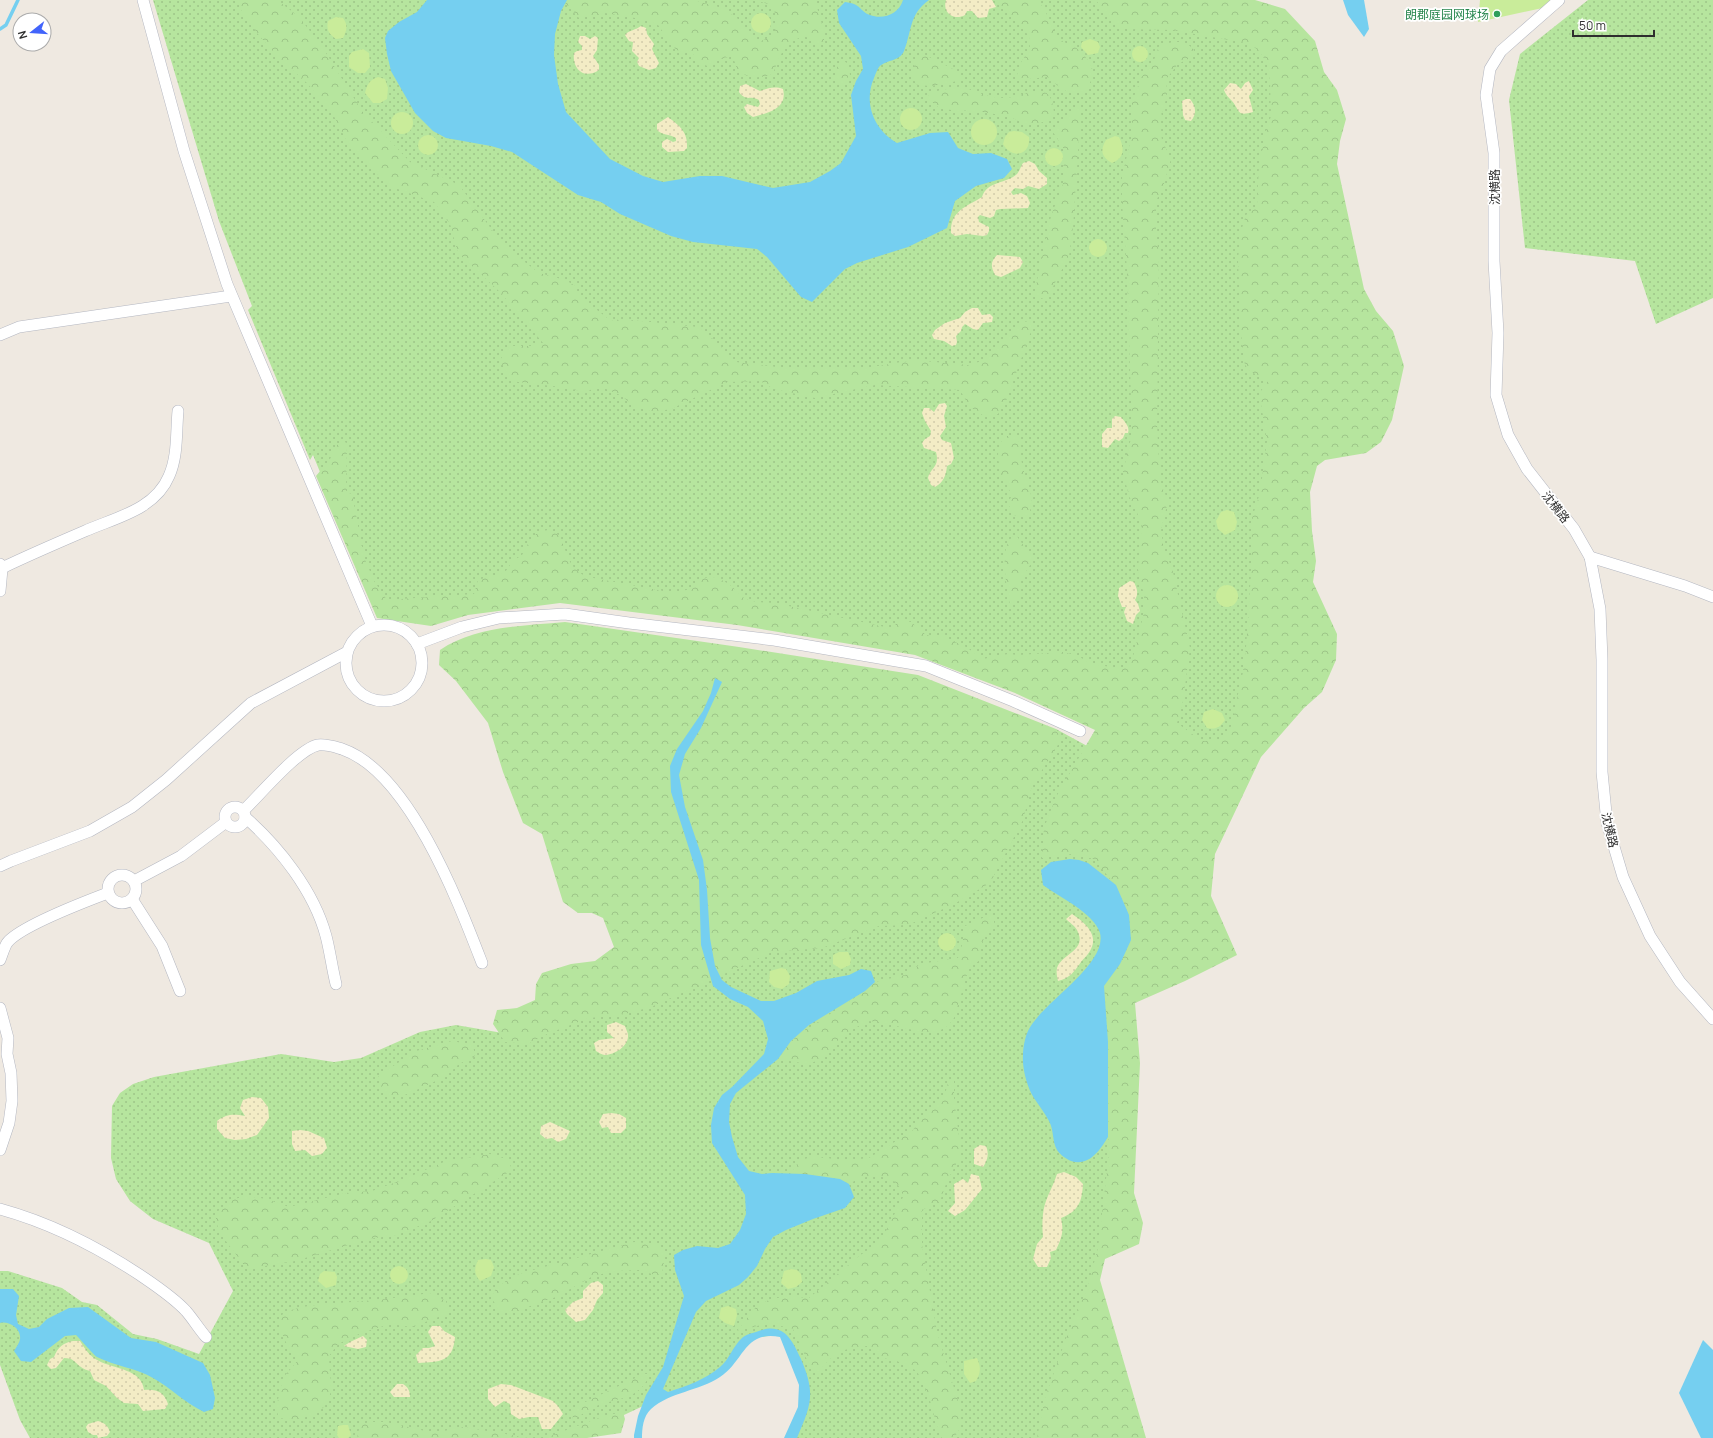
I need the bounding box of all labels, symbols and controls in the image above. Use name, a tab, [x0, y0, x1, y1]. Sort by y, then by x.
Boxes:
place label: 朗郡庭园网球场	[1405, 6, 1489, 23]
marker: 朗郡庭园网球场	[1492, 9, 1502, 19]
north arrow	[12, 12, 52, 52]
scale bar	[1573, 12, 1654, 38]
text: 50 m	[1579, 17, 1606, 34]
text: N	[14, 29, 30, 41]
street label: 沈横路	[1486, 169, 1503, 205]
street label: 沈横路	[1538, 488, 1574, 526]
street label: 沈横路	[1598, 811, 1622, 849]

